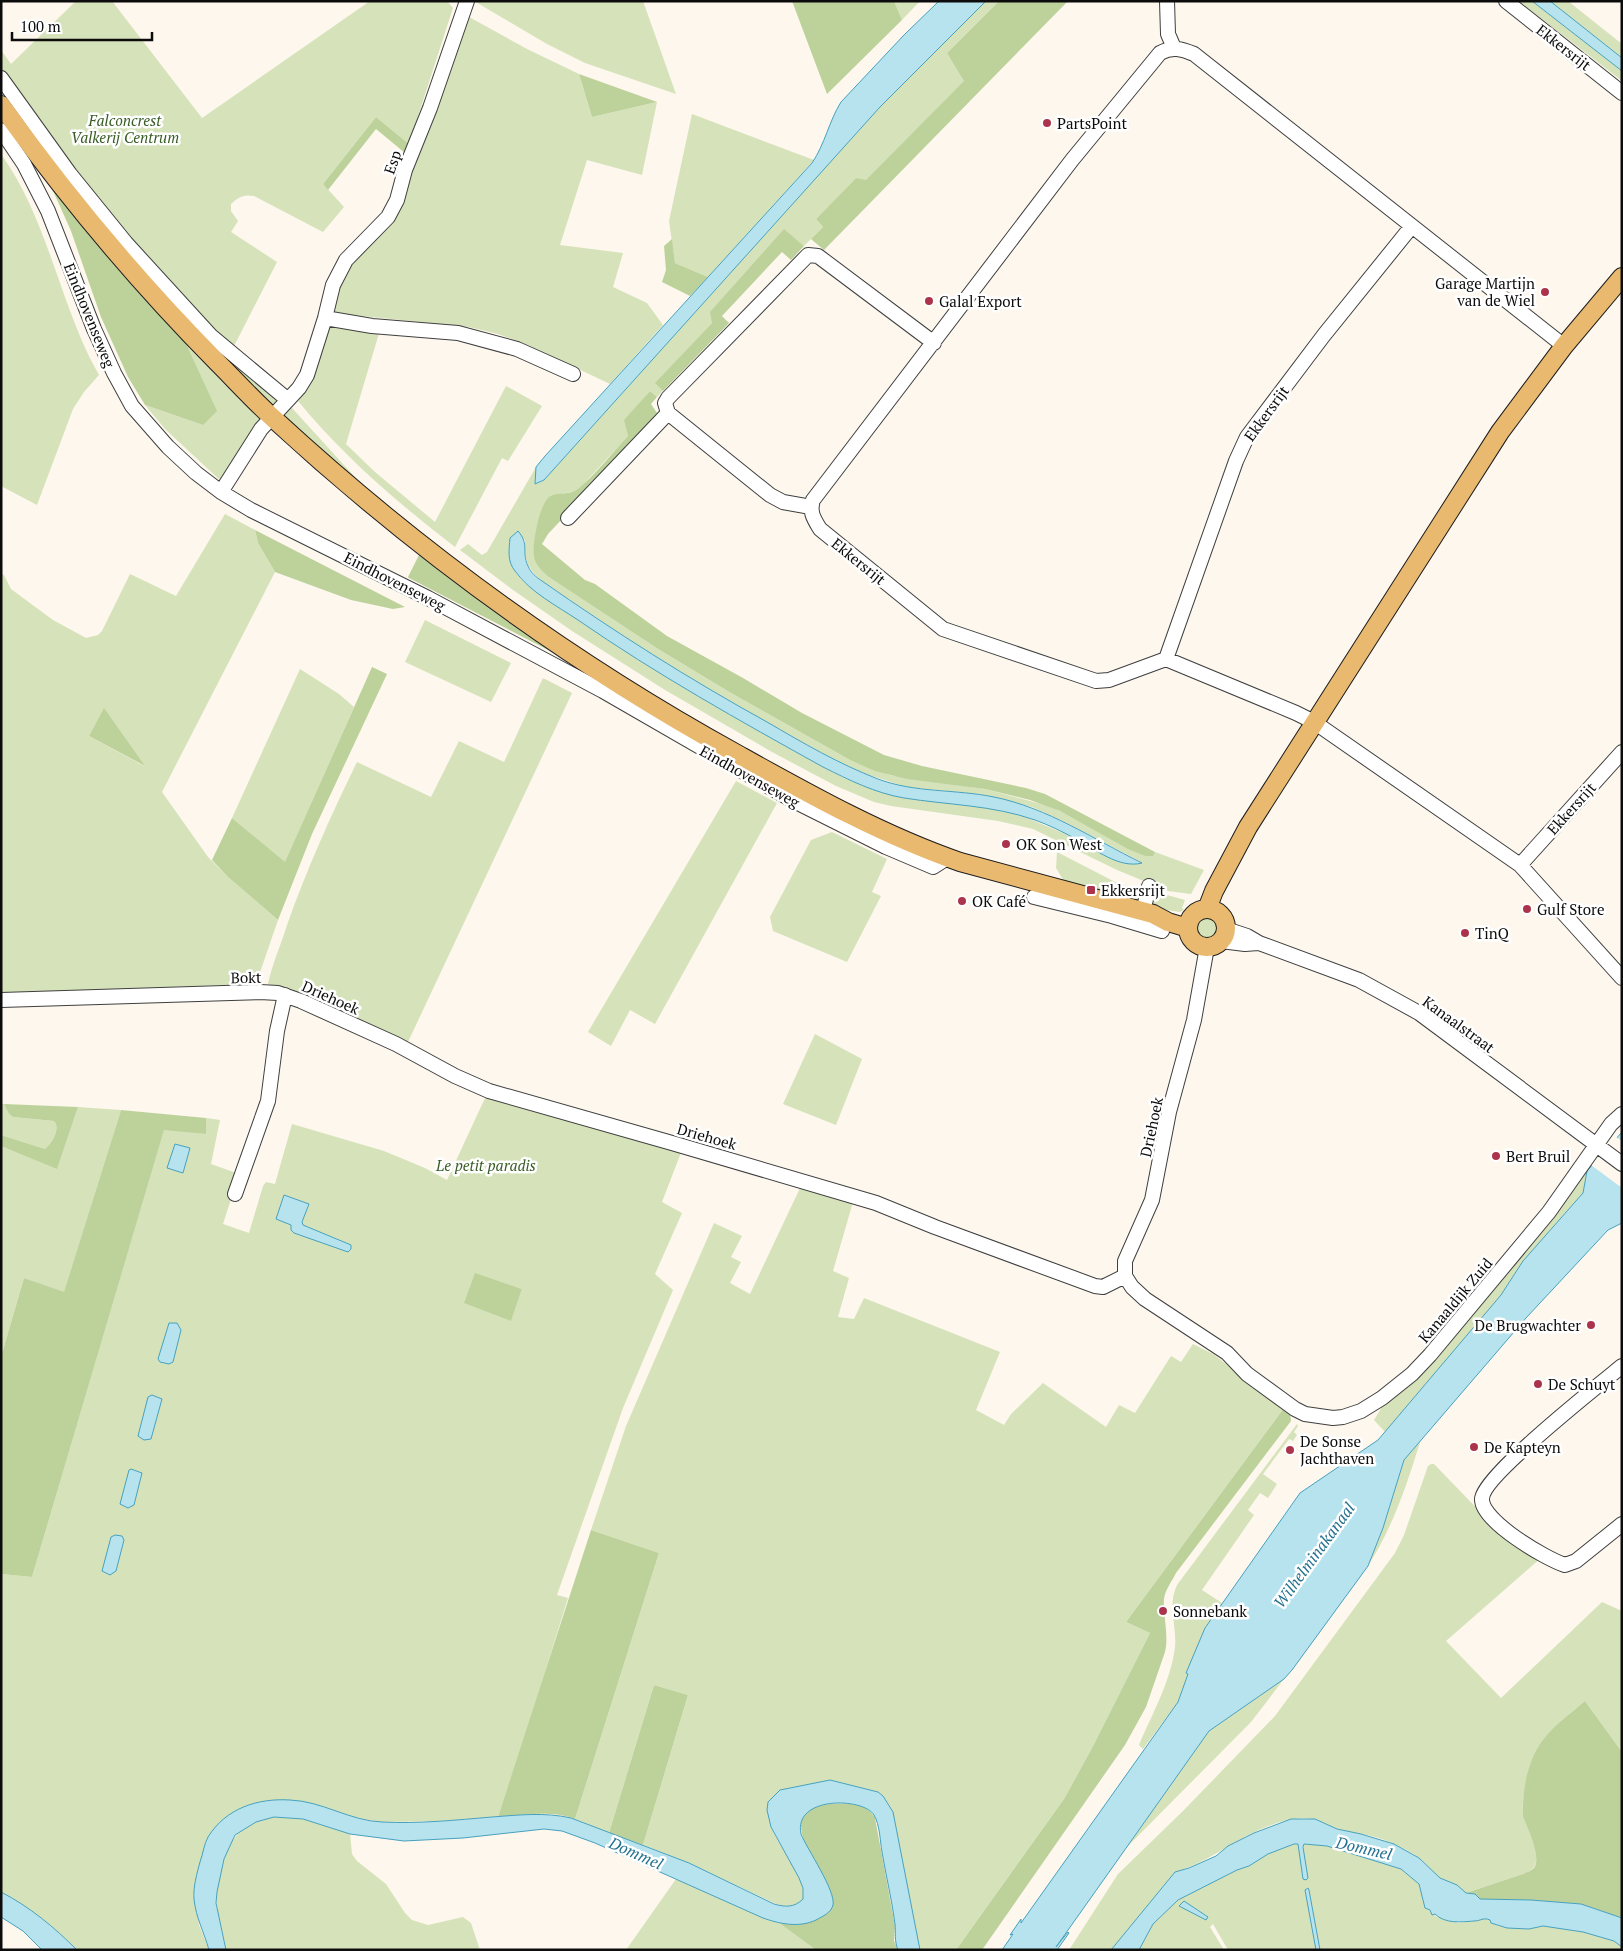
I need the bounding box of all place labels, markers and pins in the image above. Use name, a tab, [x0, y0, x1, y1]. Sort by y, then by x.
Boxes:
place label: PartsPoint	[1057, 113, 1128, 133]
marker: PartsPoint	[1041, 117, 1053, 129]
place label: Garage Martijn van de Wiel	[1435, 273, 1535, 310]
marker: Garage Martijn van de Wiel	[1539, 286, 1551, 298]
place label: Galal Export	[939, 291, 1022, 311]
marker: Galal Export	[923, 295, 935, 307]
place label: OK Son West	[1016, 834, 1102, 854]
marker: OK Son West	[1000, 838, 1012, 850]
place label: Ekkersrijt	[1101, 880, 1165, 900]
marker: Ekkersrijt	[1085, 884, 1097, 896]
place label: OK Café	[972, 891, 1026, 911]
marker: OK Café	[956, 895, 968, 907]
place label: Gulf Store	[1537, 899, 1604, 919]
marker: Gulf Store	[1521, 903, 1533, 915]
place label: TinQ	[1475, 923, 1510, 943]
marker: TinQ	[1459, 927, 1471, 939]
place label: Bert Bruil	[1506, 1146, 1570, 1166]
marker: Bert Bruil	[1490, 1150, 1502, 1162]
place label: De Brugwachter	[1475, 1315, 1581, 1335]
marker: De Brugwachter	[1585, 1319, 1597, 1331]
place label: De Schuyt	[1548, 1374, 1616, 1394]
marker: De Schuyt	[1532, 1378, 1544, 1390]
place label: De Sonse Jachthaven	[1300, 1431, 1374, 1468]
place label: De Kapteyn	[1484, 1437, 1561, 1457]
marker: De Kapteyn	[1468, 1441, 1480, 1453]
marker: De Sonse Jachthaven	[1284, 1444, 1296, 1456]
place label: Sonnebank	[1173, 1601, 1247, 1621]
marker: Sonnebank	[1157, 1605, 1169, 1617]

